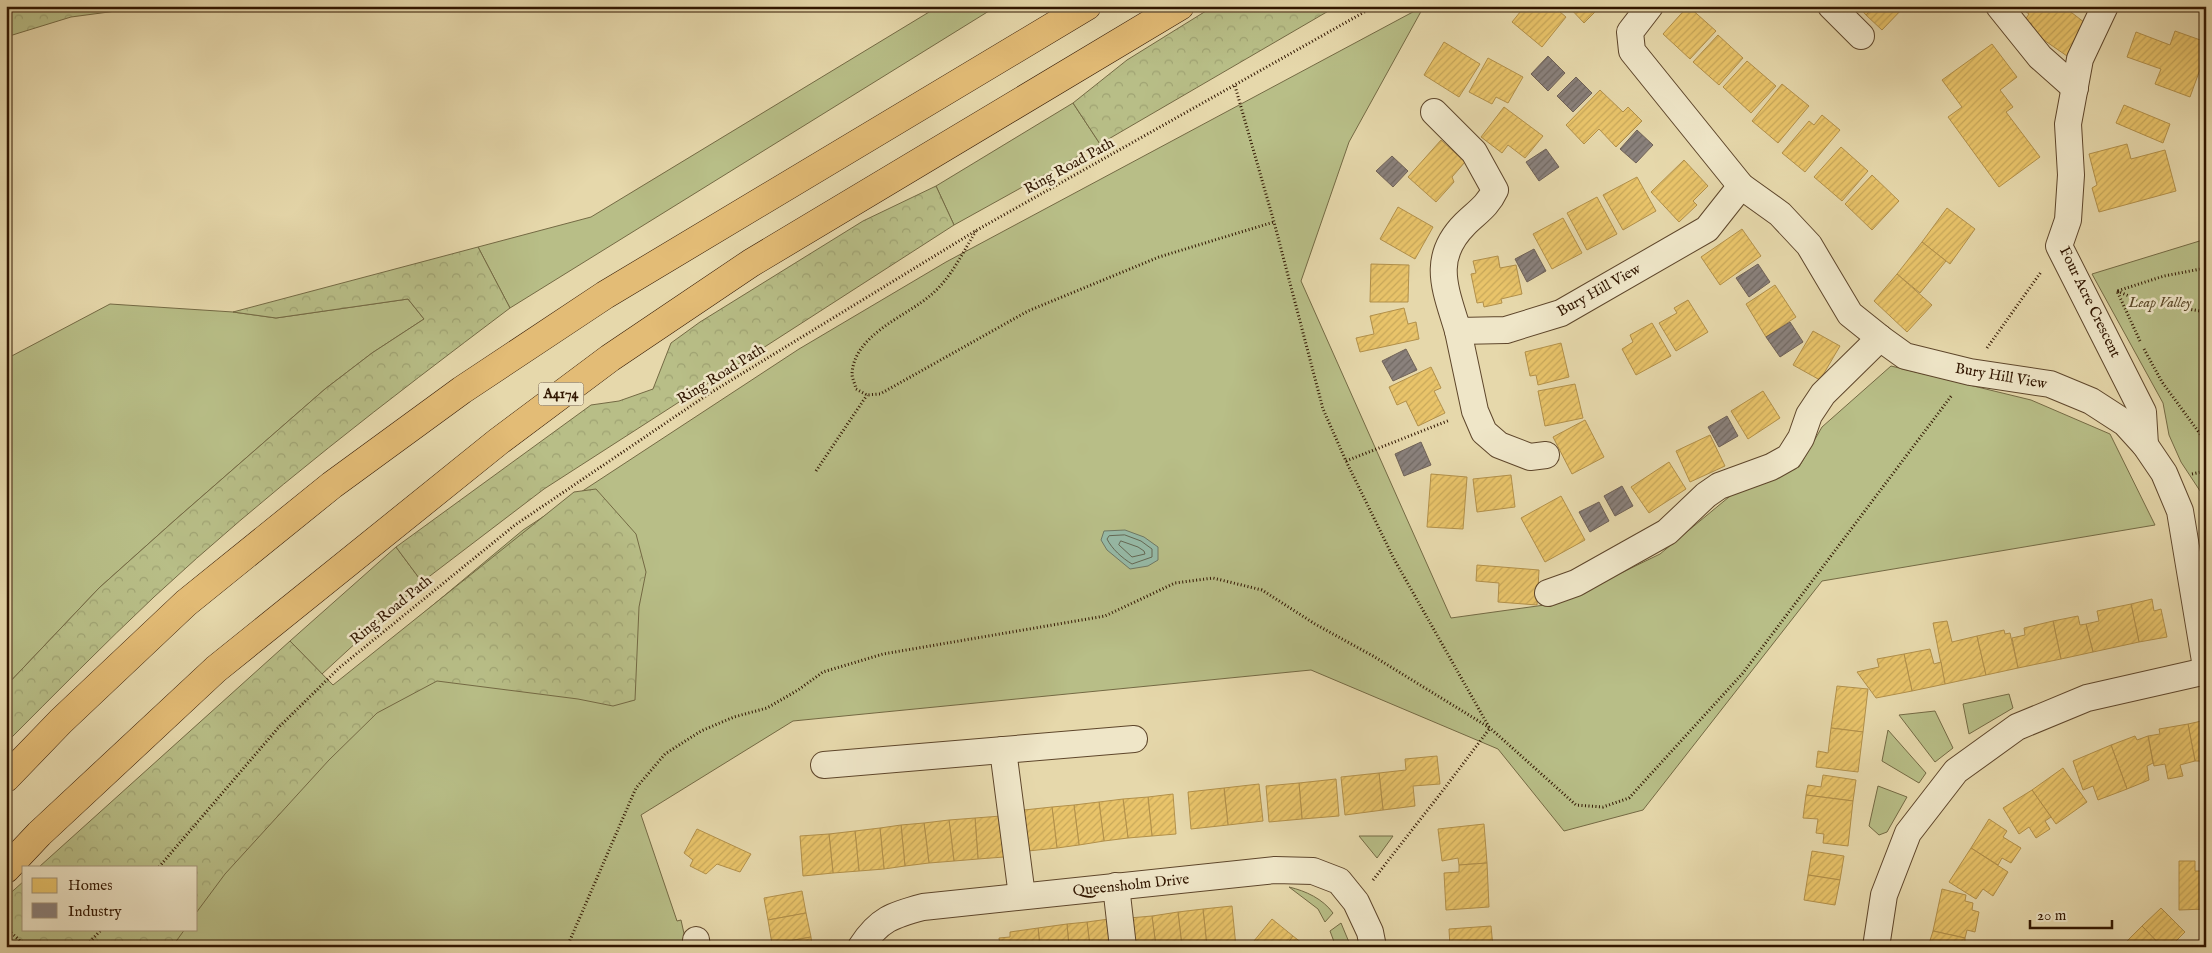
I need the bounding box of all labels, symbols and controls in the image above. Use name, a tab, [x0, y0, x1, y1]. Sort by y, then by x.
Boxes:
street label: Ring Road Path	[1021, 133, 1117, 199]
street label: Four Acre Crescent	[2055, 243, 2125, 361]
street label: Bury Hill View	[1554, 259, 1645, 321]
park label: Leap Valley	[2128, 293, 2192, 312]
street label: Ring Road Path	[674, 339, 769, 409]
street label: Bury Hill View	[1954, 359, 2049, 394]
road number: A4174	[538, 382, 584, 406]
street label: Ring Road Path	[346, 571, 436, 649]
legend	[22, 866, 198, 930]
street label: Queensholm Drive	[1072, 869, 1190, 901]
text: Homes	[68, 876, 112, 895]
scale bar	[2030, 898, 2112, 930]
text: Industry	[68, 902, 122, 921]
text: 20 m	[2037, 906, 2067, 925]

